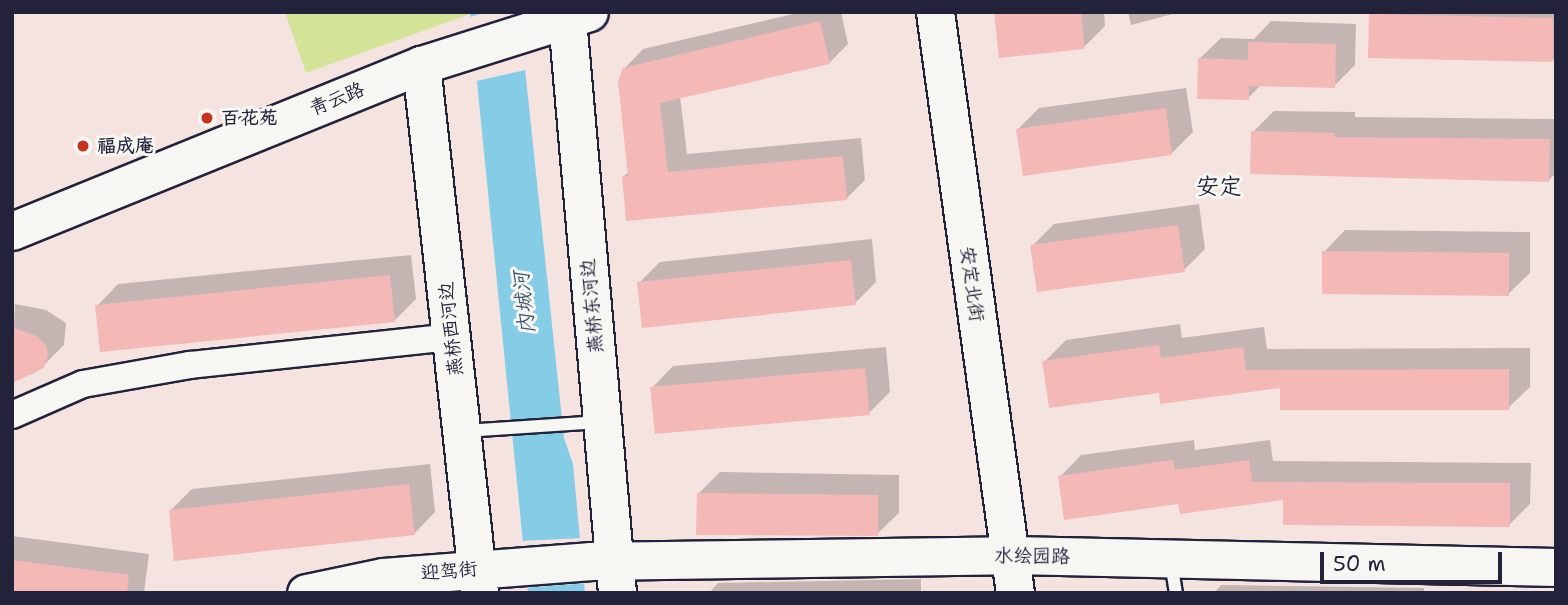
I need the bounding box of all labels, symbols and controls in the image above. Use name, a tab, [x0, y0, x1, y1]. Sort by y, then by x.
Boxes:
street label: 青云路	[306, 78, 368, 120]
place label: 百花苑	[221, 107, 278, 129]
marker: 百花苑	[199, 110, 215, 126]
place label: 福成庵	[97, 135, 154, 157]
marker: 福成庵	[75, 138, 91, 154]
district label: 安定	[1196, 172, 1242, 200]
street label: 安定北街	[955, 245, 989, 323]
street label: 燕桥东河边	[577, 258, 607, 354]
water label: 内城河	[508, 270, 540, 336]
street label: 燕桥西河边	[435, 281, 467, 377]
scale bar	[1323, 538, 1505, 582]
street label: 水绘园路	[994, 544, 1070, 568]
text: 50 m	[1333, 550, 1386, 578]
street label: 迎驾街	[420, 557, 478, 585]

